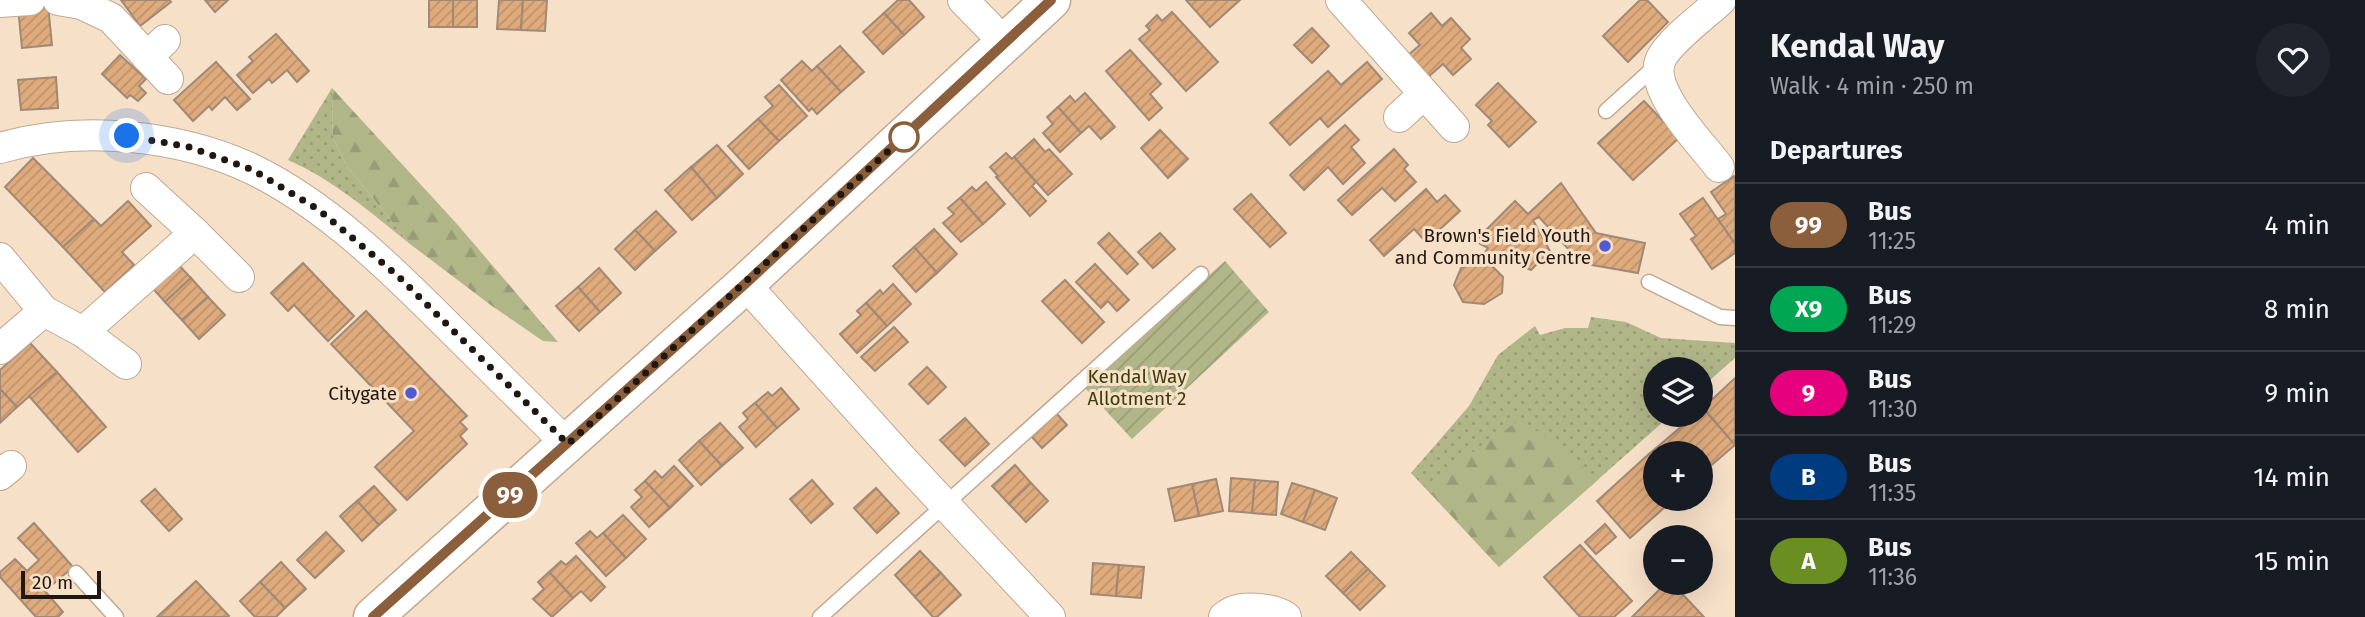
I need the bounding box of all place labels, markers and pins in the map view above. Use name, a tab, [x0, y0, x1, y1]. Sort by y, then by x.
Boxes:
unlabelled marker	[889, 122, 919, 152]
place label: Brown's Field Youth and Community Centre	[1395, 224, 1591, 269]
marker: Brown's Field Youth and Community Centre	[1597, 238, 1613, 254]
place label: Citygate	[328, 382, 397, 405]
marker: Citygate	[403, 385, 419, 401]

